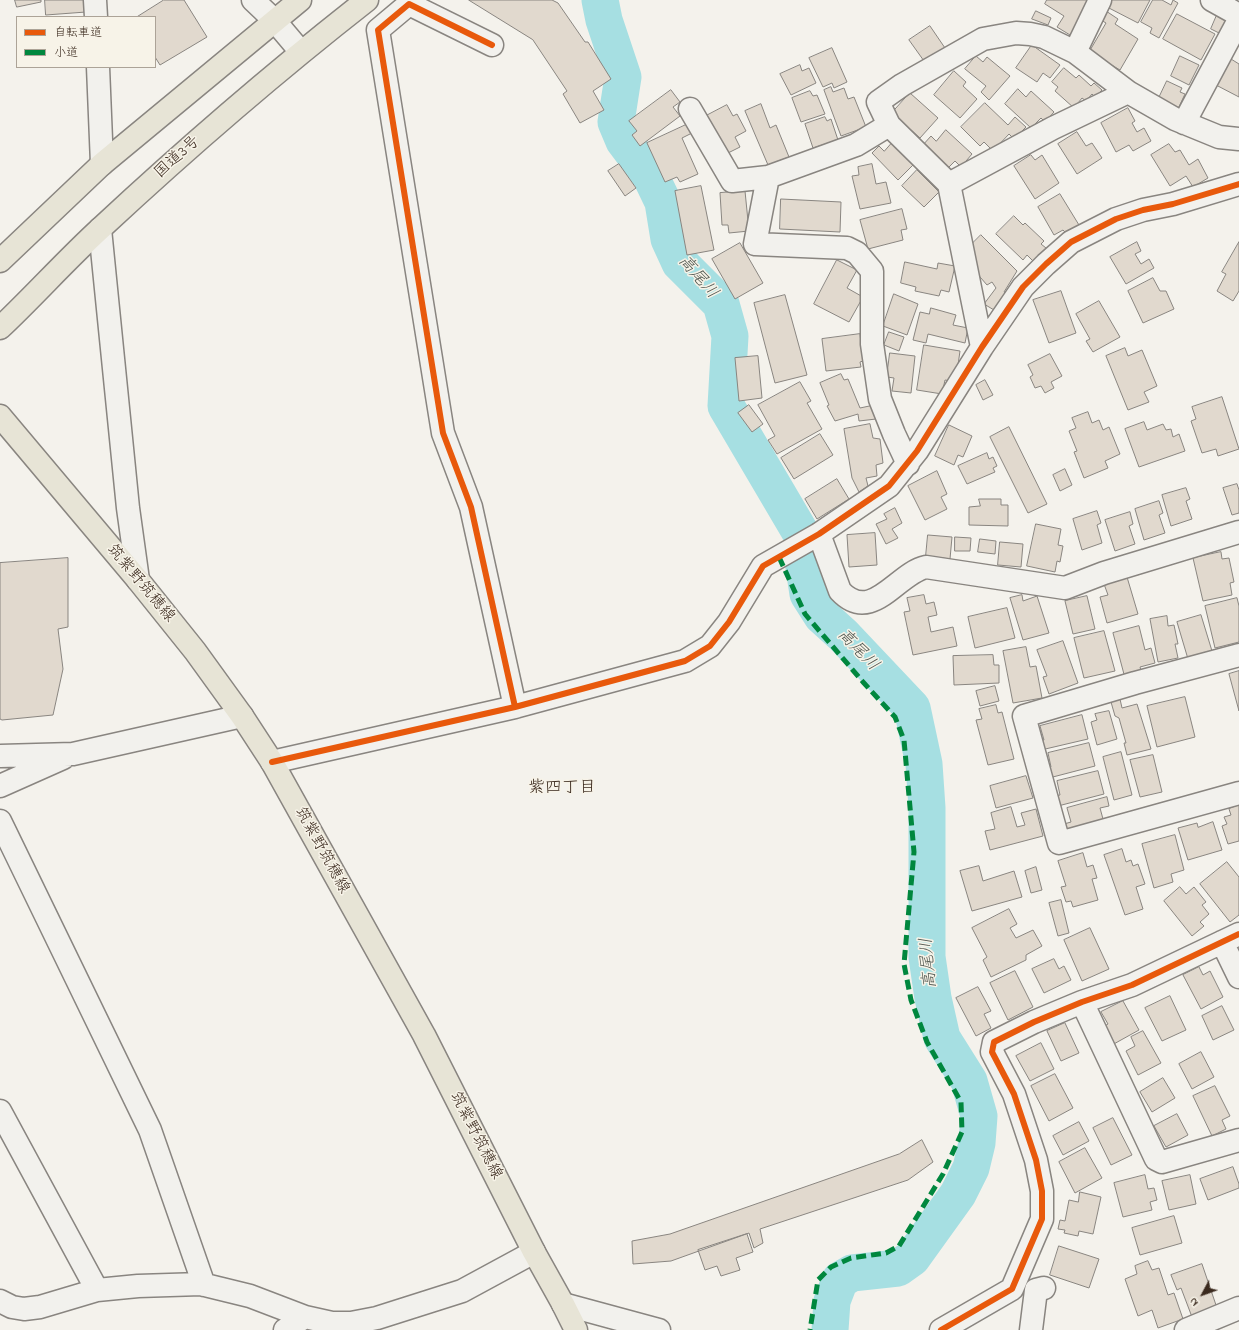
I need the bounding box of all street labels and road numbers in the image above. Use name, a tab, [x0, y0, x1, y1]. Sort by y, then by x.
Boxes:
street label: 国道3号	[151, 133, 205, 183]
street label: 筑紫野筑穂線	[102, 541, 178, 627]
street label: 筑紫野筑穂線	[289, 804, 353, 898]
street label: 筑紫野筑穂線	[445, 1089, 505, 1183]

